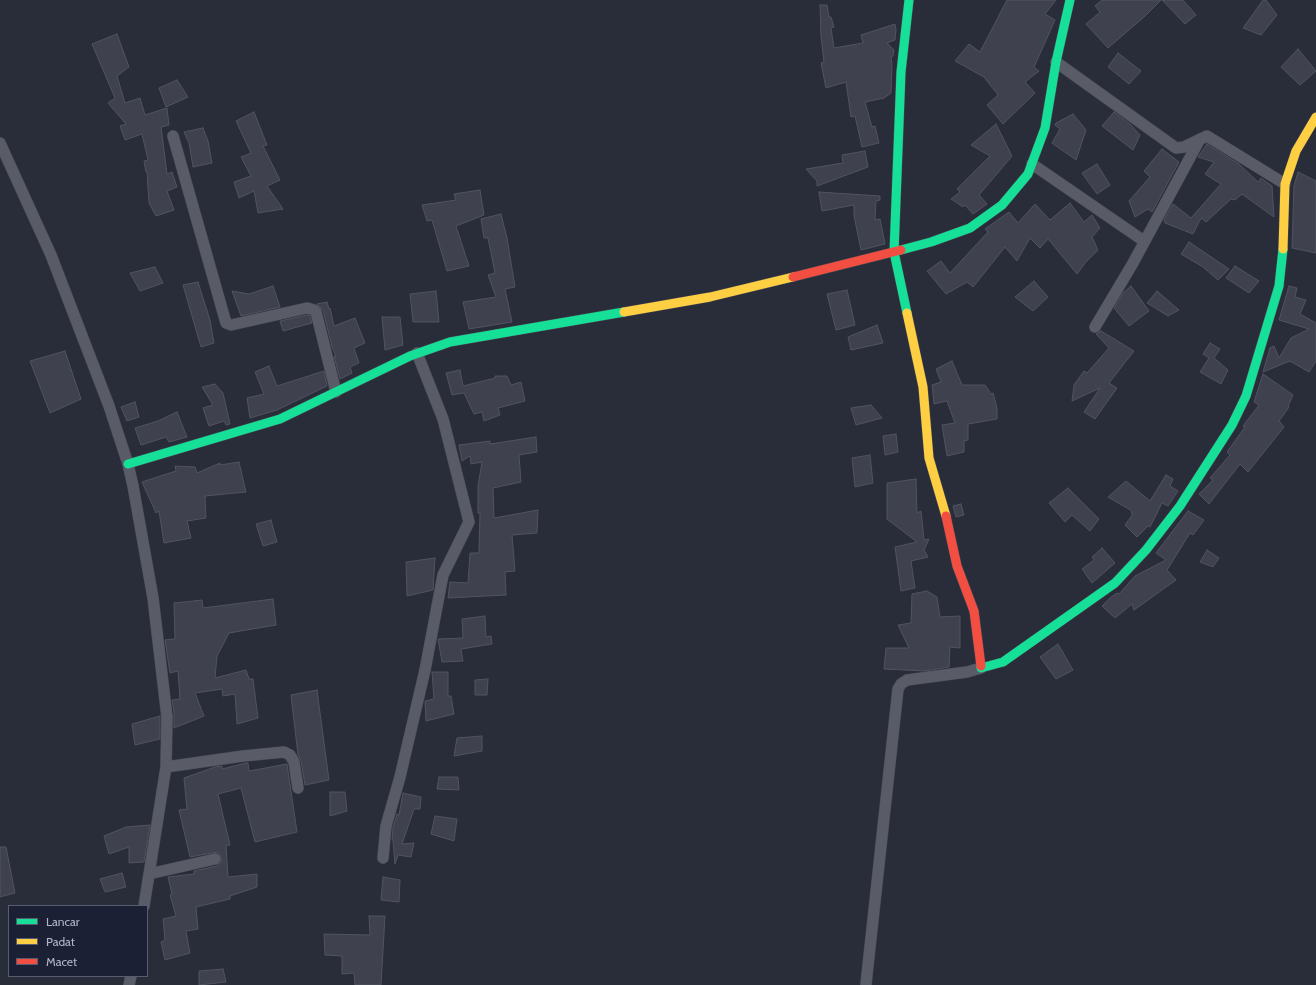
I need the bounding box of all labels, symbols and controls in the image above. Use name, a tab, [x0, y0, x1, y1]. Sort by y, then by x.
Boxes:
legend	[8, 905, 148, 977]
text: Lancar	[46, 914, 79, 929]
text: Padat	[46, 934, 75, 949]
text: Macet	[46, 954, 77, 969]

